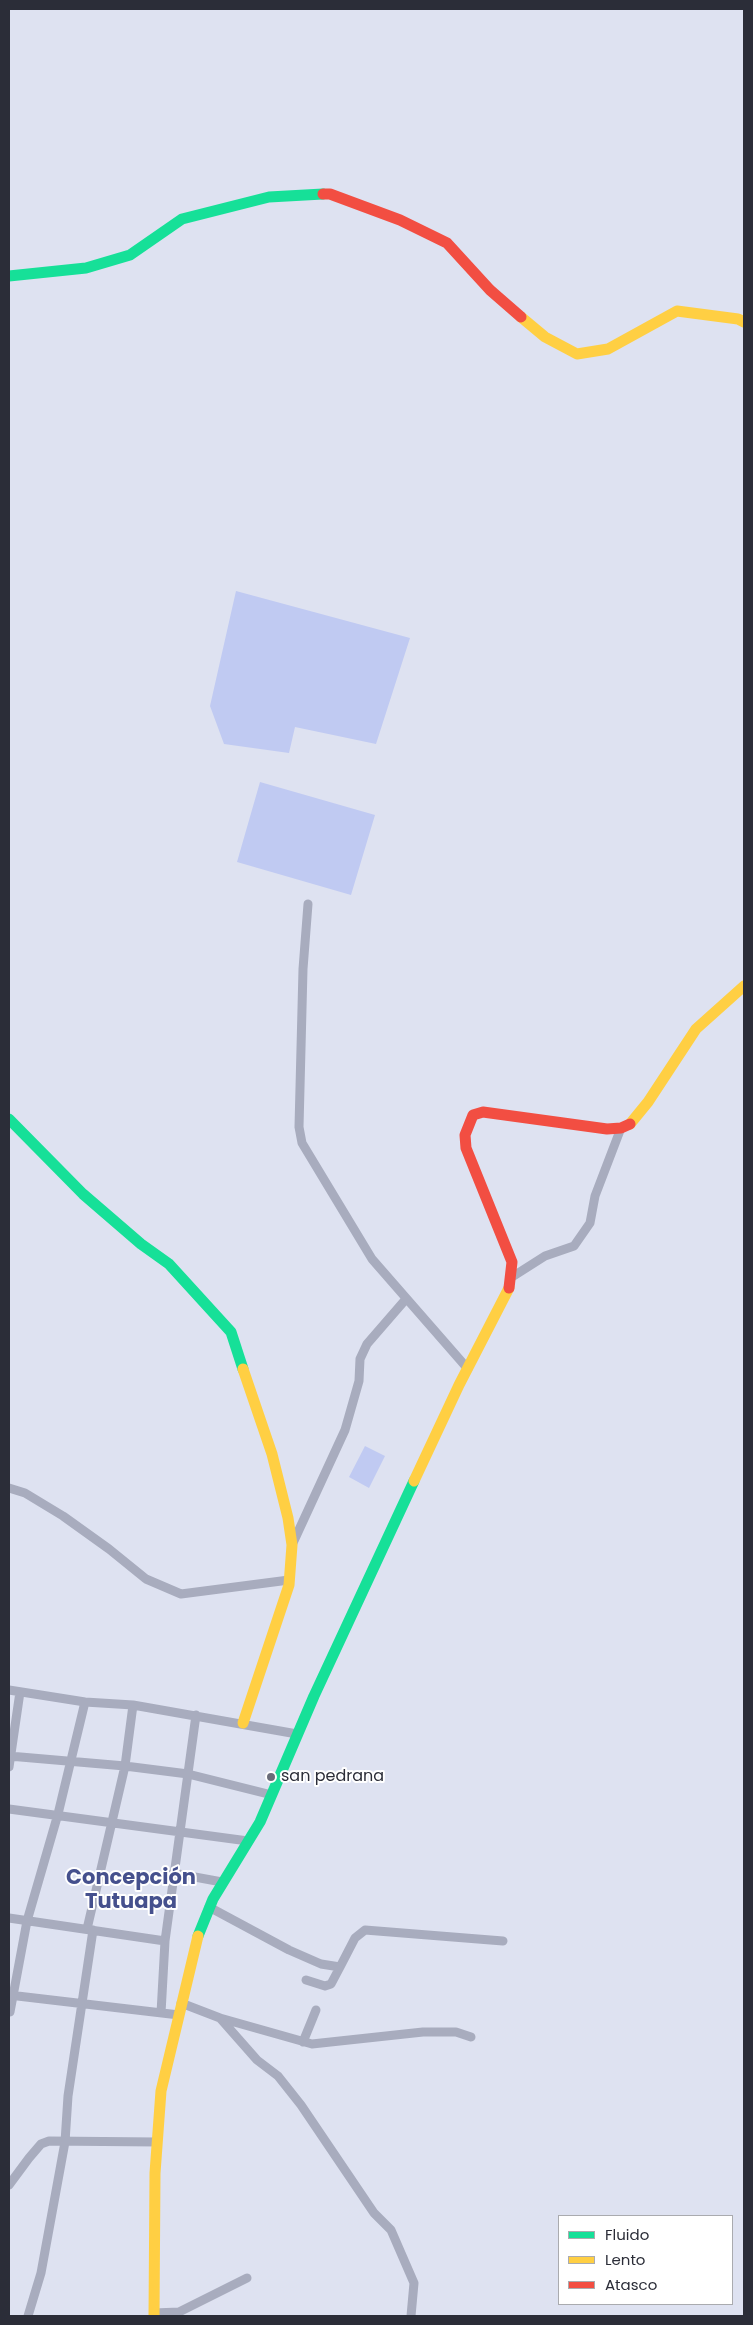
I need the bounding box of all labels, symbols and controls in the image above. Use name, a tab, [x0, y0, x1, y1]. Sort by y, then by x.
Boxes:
place label: san pedrana	[281, 1767, 384, 1787]
marker: san pedrana	[265, 1771, 277, 1783]
district label: Concepción Tutuapa	[66, 1866, 196, 1916]
legend	[558, 2215, 733, 2305]
text: Fluido	[605, 2224, 649, 2245]
text: Lento	[605, 2249, 645, 2270]
text: Atasco	[605, 2274, 657, 2295]

